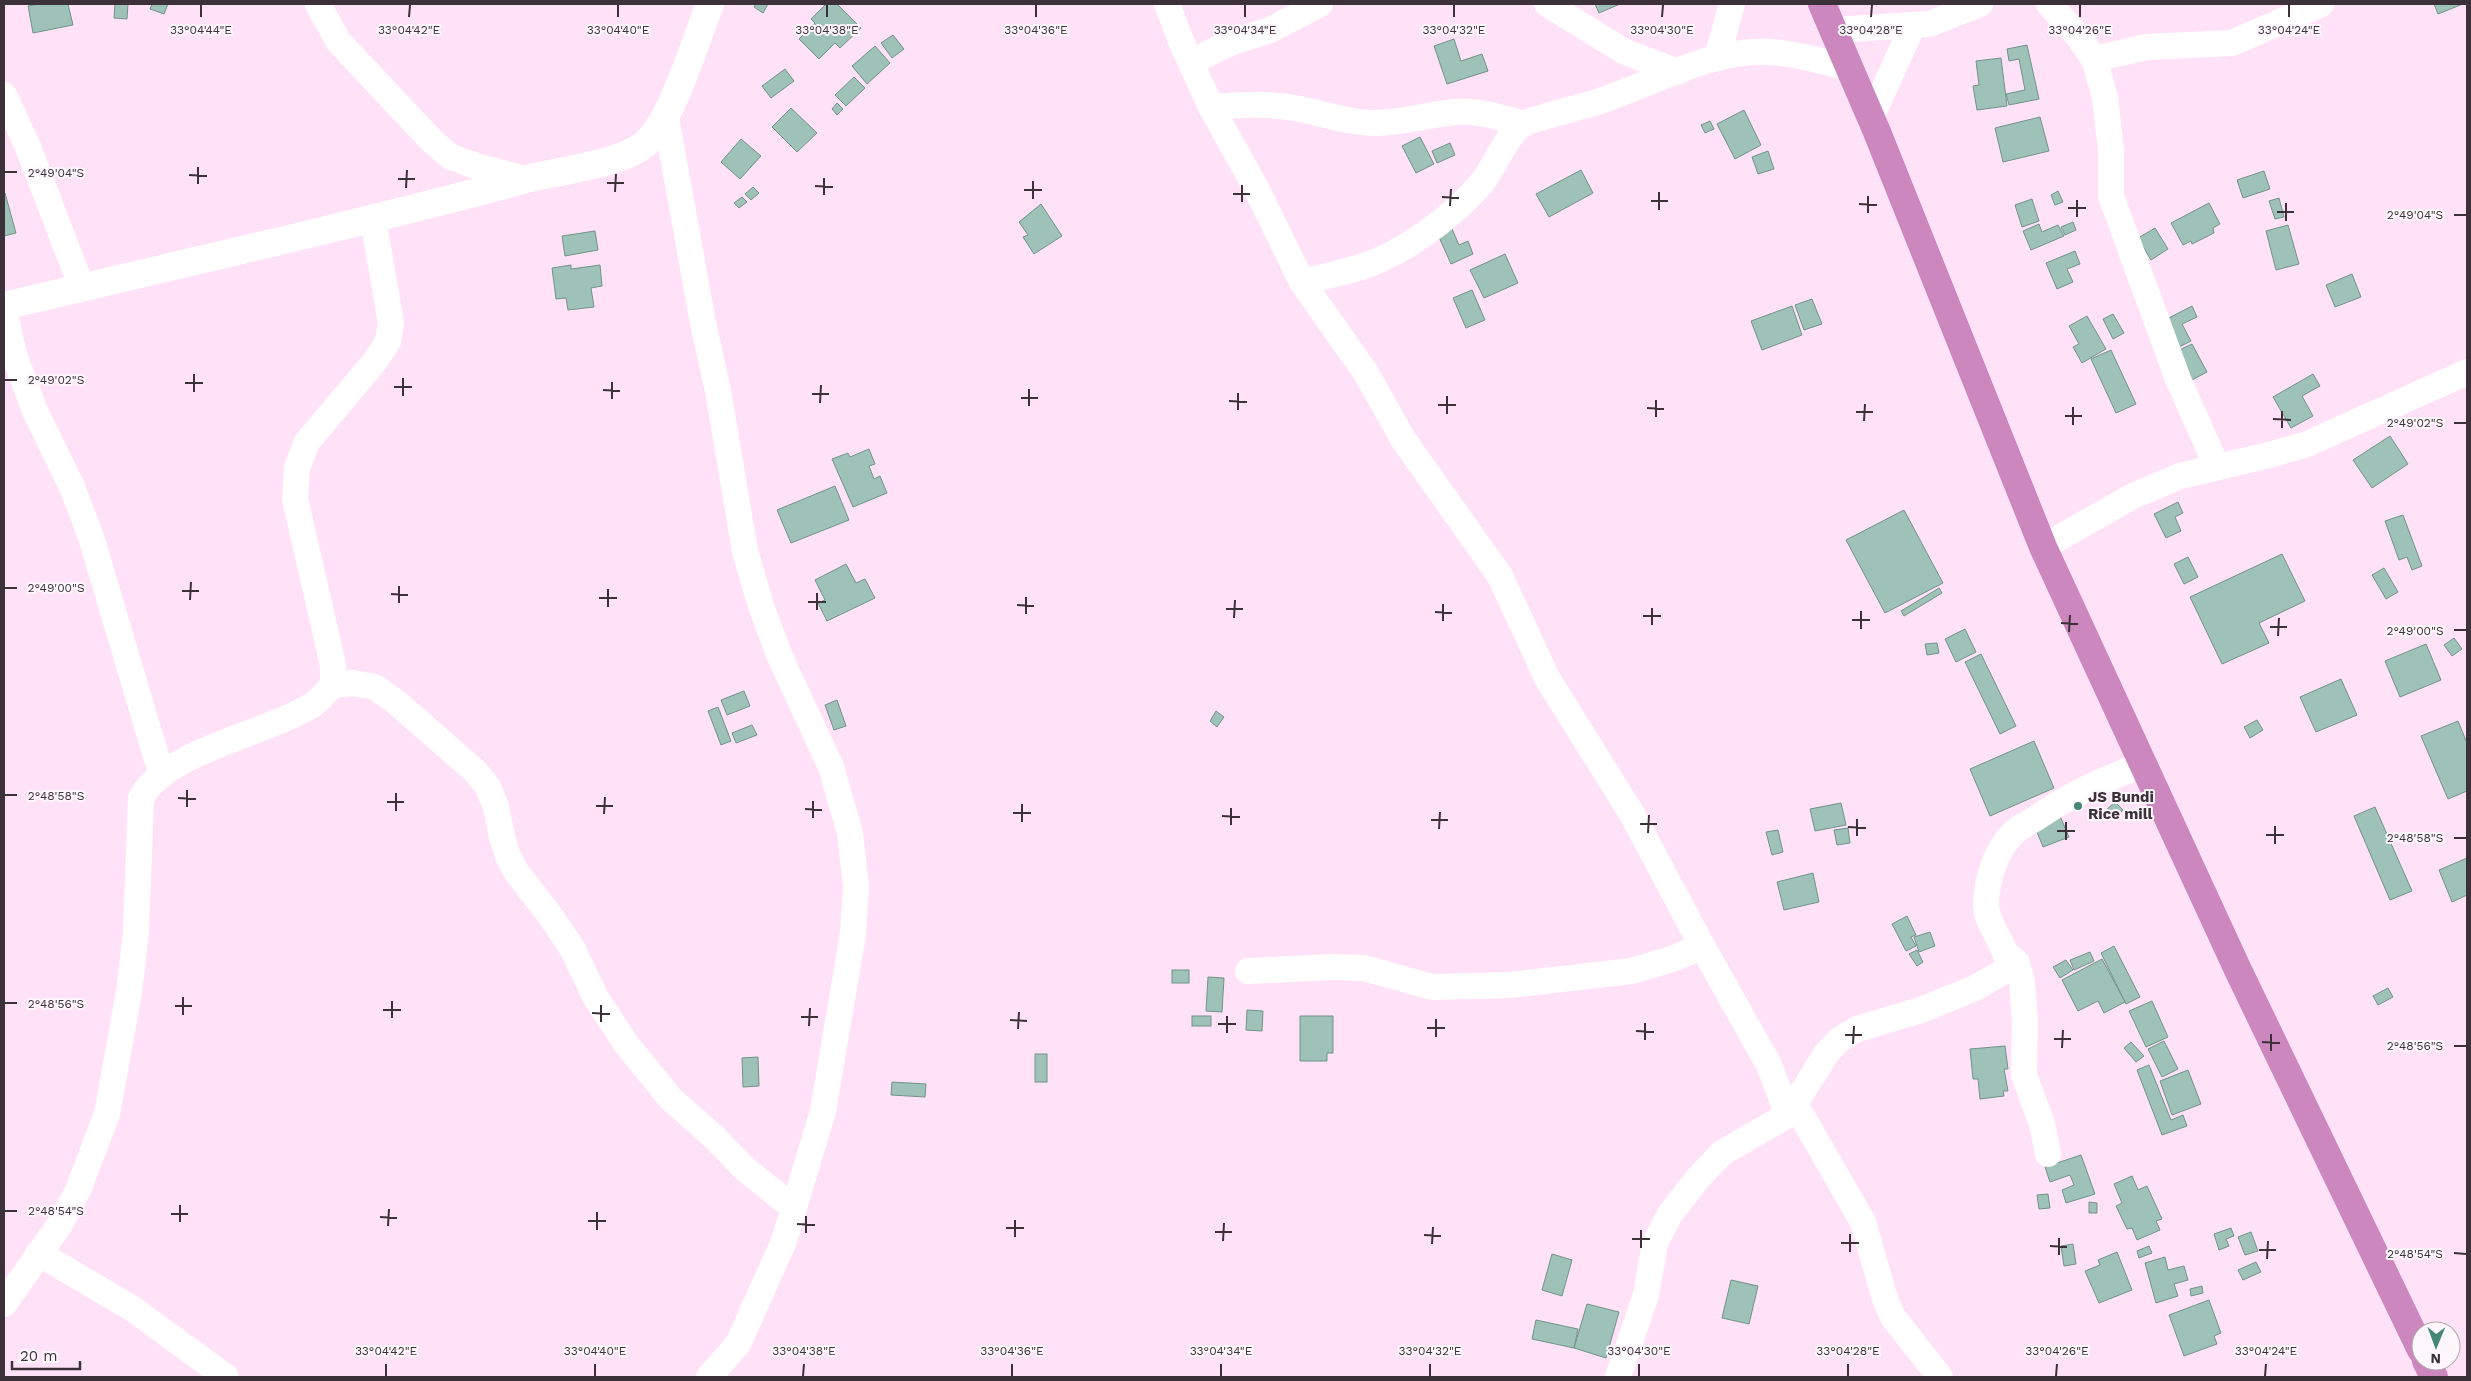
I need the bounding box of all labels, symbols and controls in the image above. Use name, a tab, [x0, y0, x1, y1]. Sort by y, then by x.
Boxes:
text: 33°04'44"E	[170, 23, 232, 37]
text: 33°04'42"E	[378, 23, 440, 37]
text: 33°04'40"E	[587, 23, 650, 37]
text: 33°04'38"E	[795, 23, 859, 37]
text: 33°04'36"E	[1004, 23, 1068, 37]
text: 33°04'34"E	[1214, 23, 1277, 37]
text: 33°04'32"E	[1422, 23, 1486, 37]
text: 33°04'30"E	[1630, 23, 1694, 37]
text: 33°04'28"E	[1839, 23, 1903, 37]
text: 33°04'26"E	[2048, 23, 2112, 37]
text: 33°04'24"E	[2258, 23, 2321, 37]
text: 2°49'04"S	[28, 166, 84, 180]
text: 2°49'04"S	[2387, 208, 2443, 222]
text: 2°49'02"S	[28, 373, 84, 387]
text: 2°49'02"S	[2387, 416, 2443, 430]
text: 2°49'00"S	[27, 581, 85, 595]
text: 2°49'00"S	[2386, 624, 2444, 638]
place label: JS Bundi Rice mill	[2088, 788, 2154, 823]
text: 2°48'58"S	[28, 789, 84, 803]
marker: JS Bundi Rice mill	[2072, 800, 2084, 812]
text: 2°48'58"S	[2387, 831, 2443, 845]
text: 2°48'56"S	[28, 997, 84, 1011]
text: 2°48'56"S	[2387, 1039, 2443, 1053]
text: 2°48'54"S	[28, 1204, 84, 1218]
text: 2°48'54"S	[2387, 1247, 2443, 1261]
north arrow	[2411, 1321, 2461, 1371]
scale bar	[12, 1338, 80, 1370]
text: 33°04'42"E	[355, 1344, 417, 1358]
text: 33°04'40"E	[564, 1344, 627, 1358]
text: 33°04'38"E	[772, 1344, 836, 1358]
text: 33°04'36"E	[980, 1344, 1044, 1358]
text: 33°04'34"E	[1190, 1344, 1253, 1358]
text: 33°04'32"E	[1398, 1344, 1462, 1358]
text: 33°04'30"E	[1607, 1344, 1671, 1358]
text: 33°04'28"E	[1816, 1344, 1880, 1358]
text: 33°04'26"E	[2025, 1344, 2089, 1358]
text: 33°04'24"E	[2235, 1344, 2298, 1358]
text: 20 m	[20, 1347, 58, 1365]
text: N	[2430, 1351, 2441, 1367]

